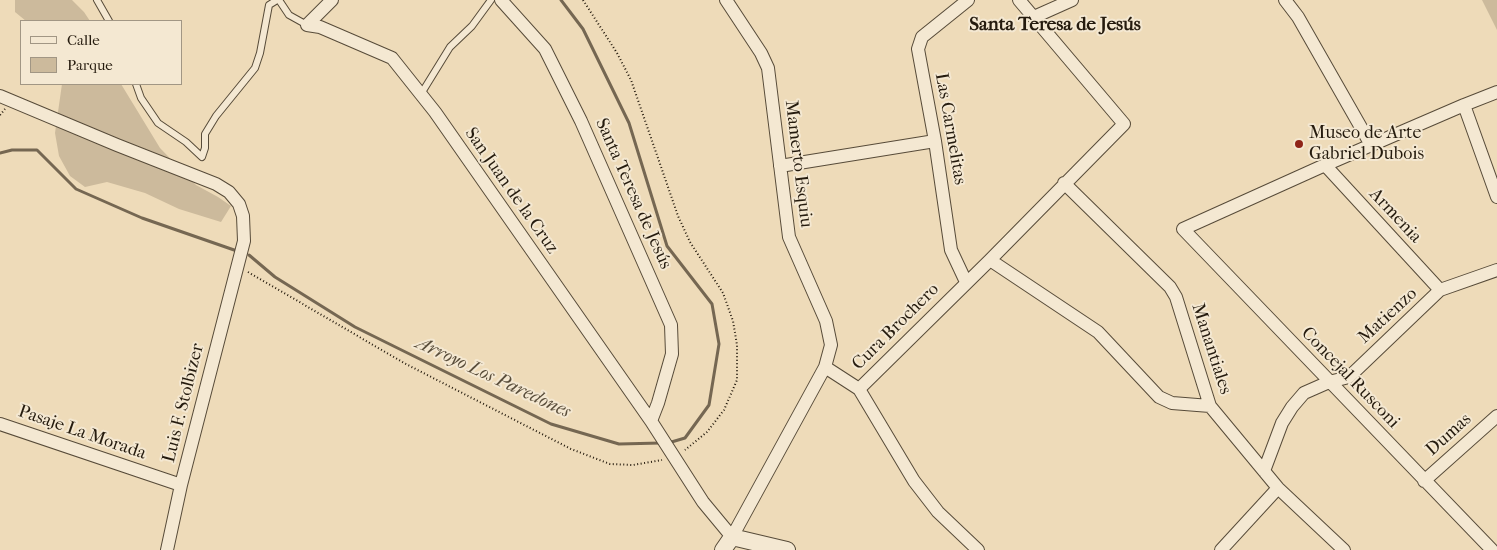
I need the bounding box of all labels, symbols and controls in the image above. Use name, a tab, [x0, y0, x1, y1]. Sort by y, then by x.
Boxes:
district label: Santa Teresa de Jesús	[969, 14, 1141, 36]
legend	[20, 20, 182, 85]
text: Calle	[67, 31, 100, 49]
text: Parque	[67, 56, 113, 74]
street label: Las Carmelitas	[930, 71, 970, 187]
street label: Mamerto Esquiu	[779, 99, 817, 229]
street label: Santa Teresa de Jesús	[590, 115, 676, 273]
place label: Museo de Arte Gabriel Dubois	[1309, 123, 1424, 166]
street label: San Juan de la Cruz	[459, 124, 563, 258]
marker: Museo de Arte Gabriel Dubois	[1293, 138, 1305, 150]
street label: Armenia	[1364, 184, 1426, 248]
street label: Cura Brochero	[848, 279, 944, 375]
street label: Matienzo	[1354, 283, 1422, 349]
street label: Manantiales	[1186, 301, 1236, 397]
street label: Concejal Rusconi	[1296, 323, 1404, 433]
water label: Arroyo Los Paredones	[412, 332, 574, 424]
street label: Luis F. Stolbizer	[159, 341, 209, 465]
street label: Pasaje La Morada	[15, 401, 149, 465]
street label: Dumas	[1422, 409, 1476, 461]

